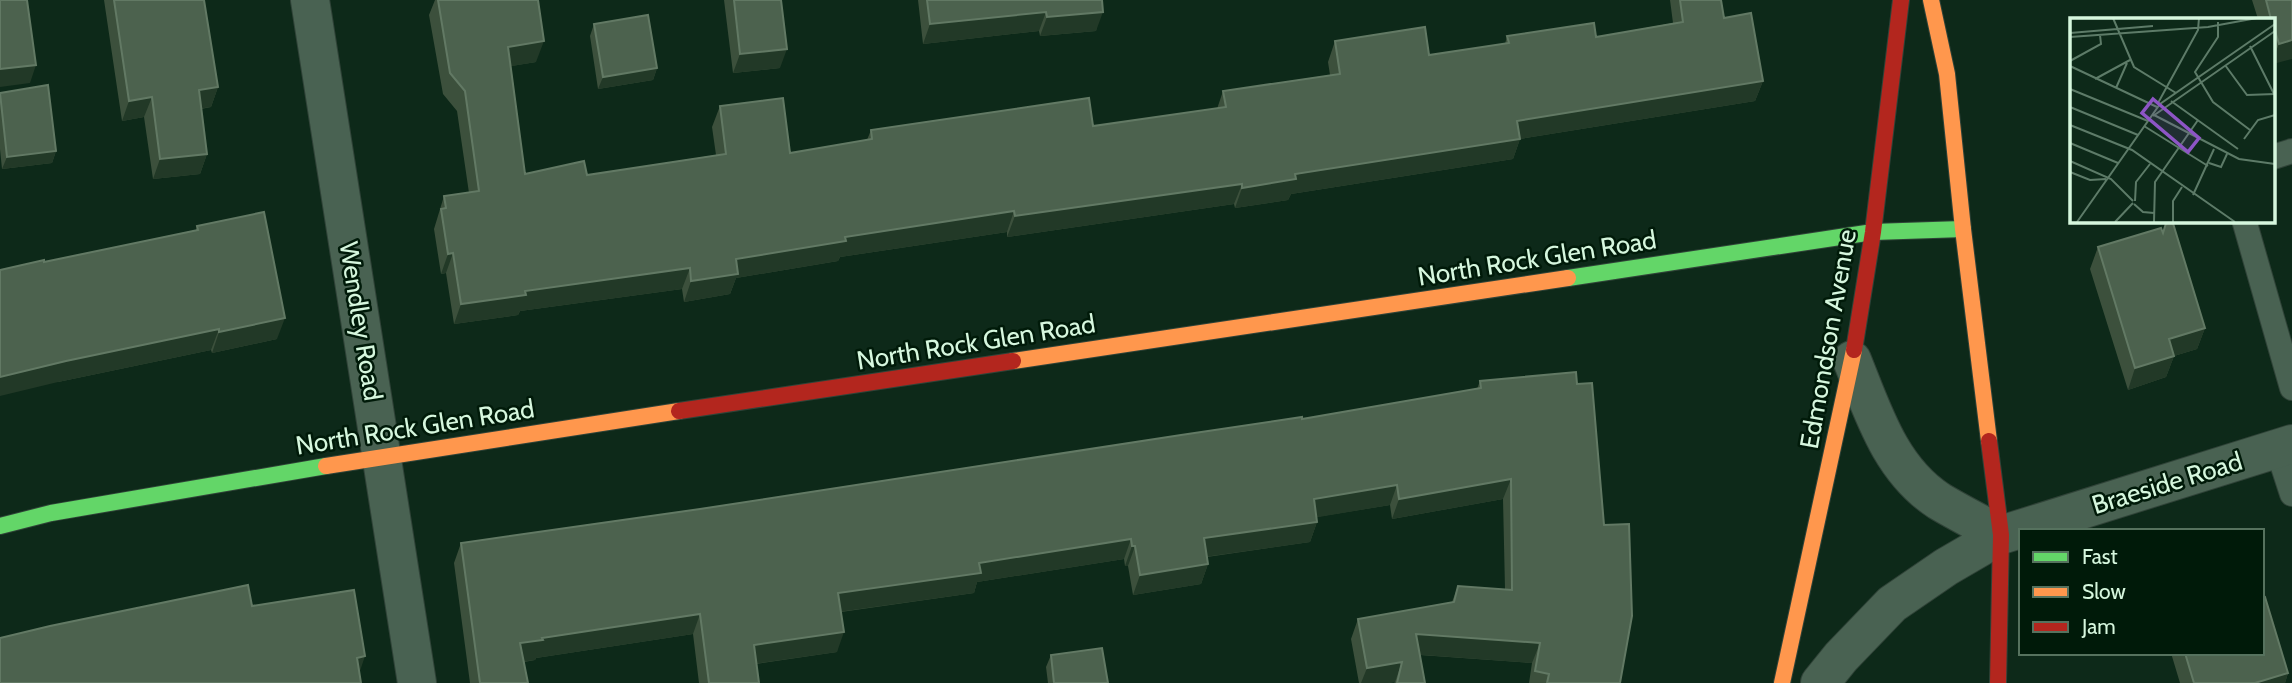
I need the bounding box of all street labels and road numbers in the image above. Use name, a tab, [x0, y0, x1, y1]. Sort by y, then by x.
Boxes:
street label: North Rock Glen Road	[1415, 223, 1659, 293]
street label: Edmondson Avenue	[1793, 227, 1863, 451]
street label: Wendley Road	[333, 239, 389, 403]
street label: North Rock Glen Road	[854, 307, 1098, 377]
street label: North Rock Glen Road	[293, 392, 537, 462]
street label: Braeside Road	[2088, 445, 2246, 521]

